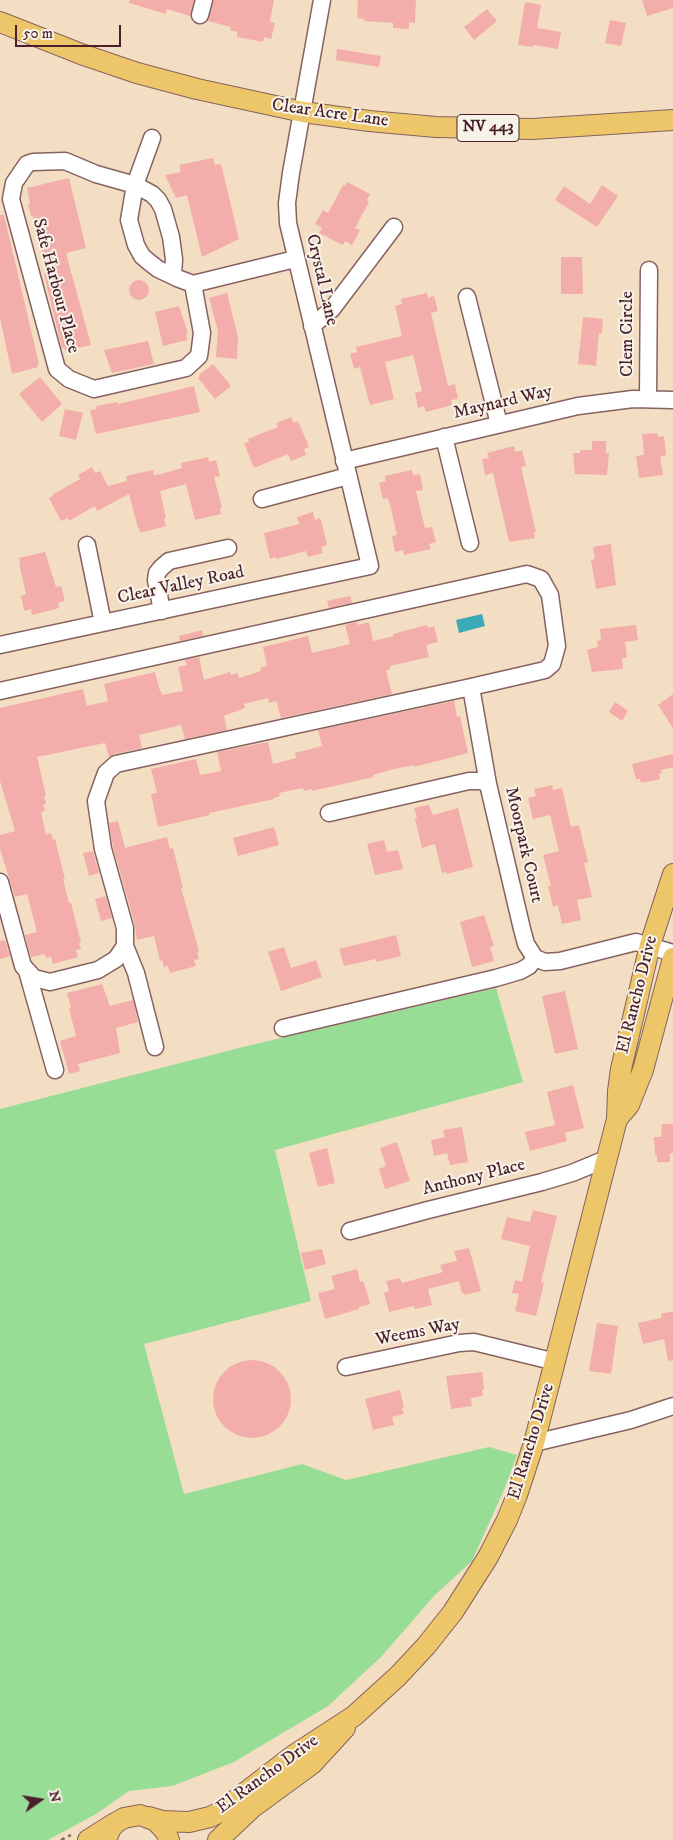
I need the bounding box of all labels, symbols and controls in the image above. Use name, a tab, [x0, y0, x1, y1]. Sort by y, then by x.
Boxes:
scale bar	[18, 15, 124, 47]
text: 50 m	[23, 24, 53, 43]
street label: Clear Acre Lane	[270, 95, 390, 133]
road number: NV 443	[457, 115, 519, 142]
street label: Safe Harbour Place	[27, 216, 83, 356]
street label: Crystal Lane	[300, 232, 342, 328]
street label: Clem Circle	[617, 291, 639, 377]
street label: Maynard Way	[452, 381, 554, 425]
street label: Clear Valley Road	[116, 562, 246, 610]
street label: Moorpark Court	[499, 785, 547, 905]
street label: El Rancho Drive	[613, 934, 663, 1056]
street label: Anthony Place	[420, 1155, 528, 1201]
street label: Weems Way	[374, 1314, 462, 1352]
street label: El Rancho Drive	[504, 1381, 560, 1503]
street label: El Rancho Drive	[213, 1731, 323, 1819]
north arrow	[15, 1775, 65, 1825]
text: N	[45, 1789, 65, 1804]

